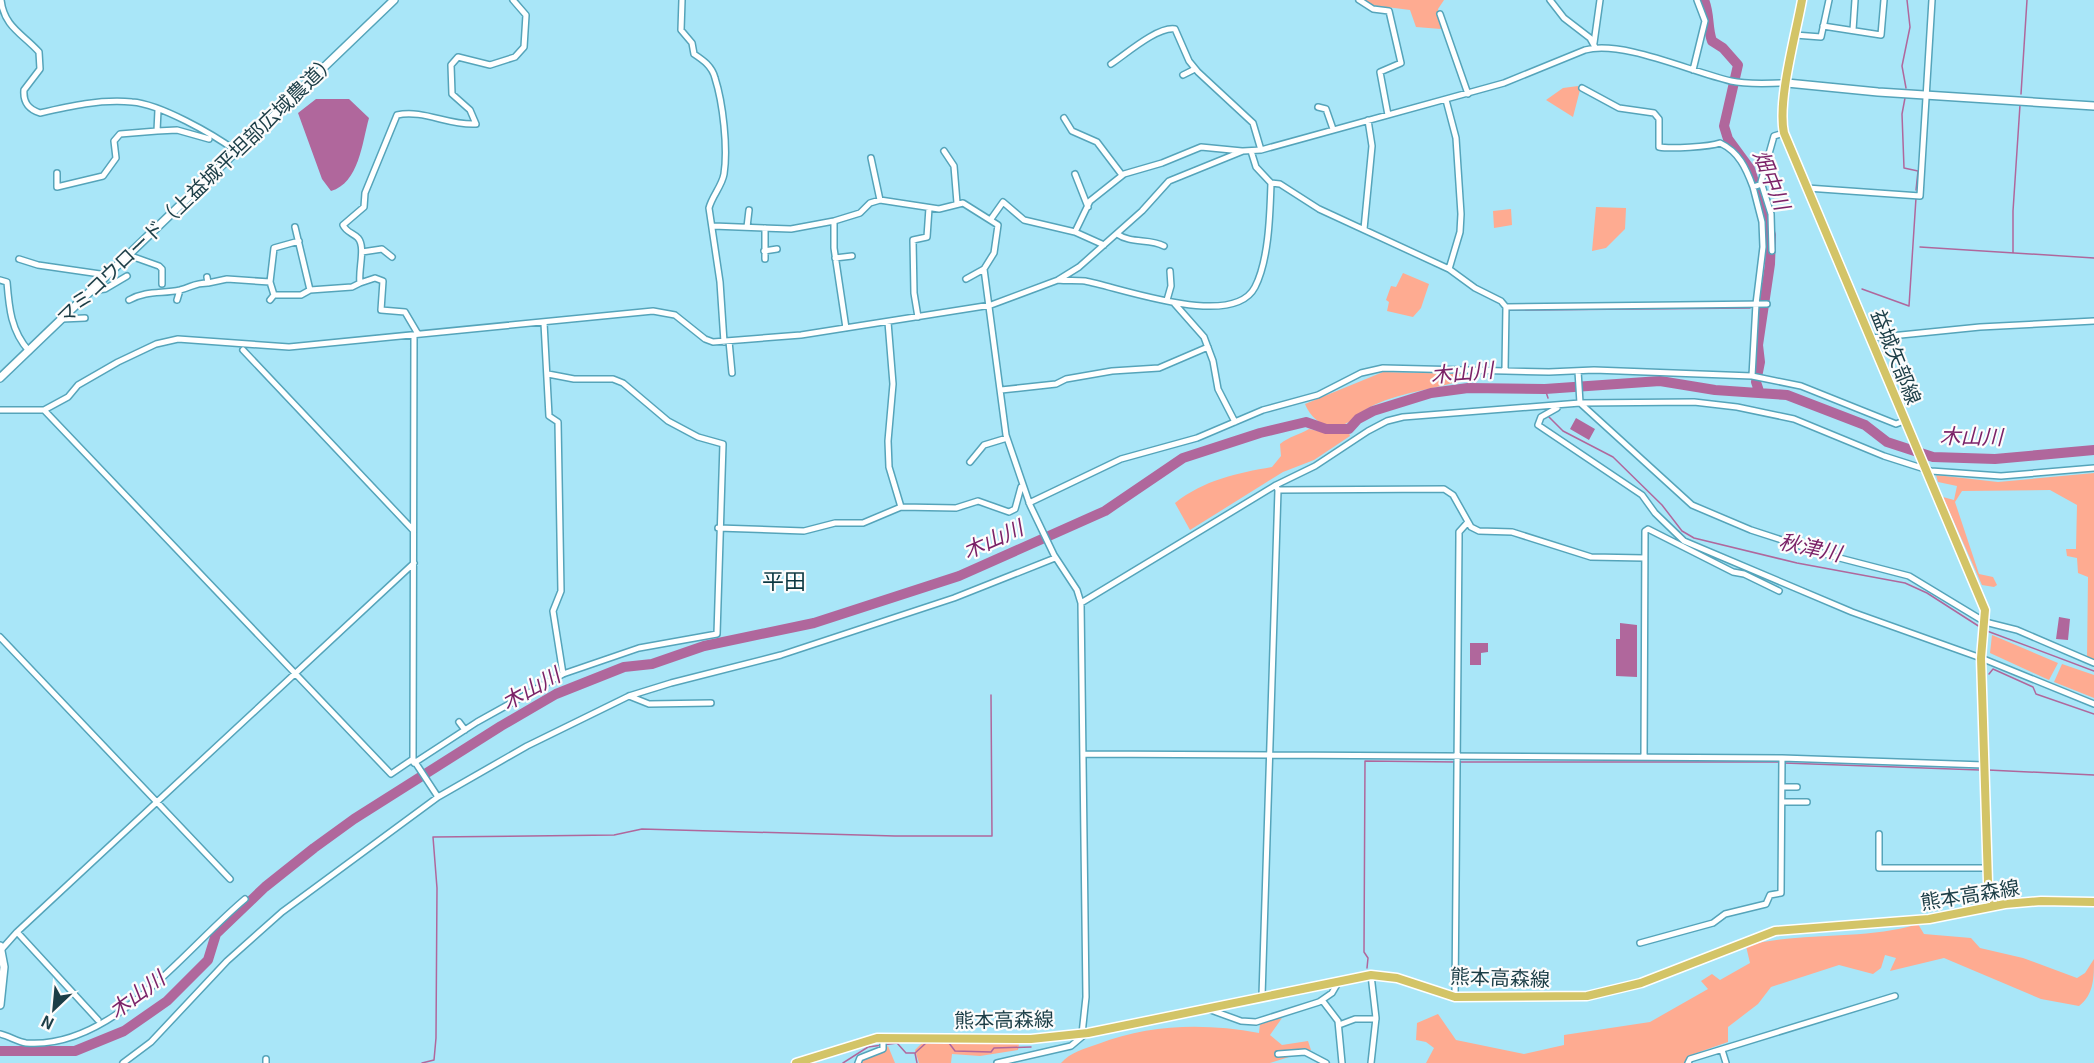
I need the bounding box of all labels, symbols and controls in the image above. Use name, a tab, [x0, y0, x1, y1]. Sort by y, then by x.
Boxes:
street label: マミコウロード（上益城平坦部広域農道）	[49, 46, 342, 330]
water label: 畑中川	[1747, 144, 1799, 216]
street label: 益城矢部線	[1865, 305, 1930, 408]
water label: 木山川	[1429, 353, 1497, 389]
water label: 木山川	[1939, 419, 2005, 451]
water label: 木山川	[957, 511, 1029, 565]
water label: 秋津川	[1776, 525, 1846, 568]
district label: 平田	[762, 563, 806, 595]
water label: 木山川	[495, 658, 567, 716]
street label: 熊本高森線	[1918, 871, 2021, 916]
street label: 熊本高森線	[1450, 960, 1551, 993]
water label: 木山川	[102, 962, 172, 1024]
north arrow	[24, 979, 84, 1039]
street label: 熊本高森線	[954, 1003, 1054, 1034]
text: N	[36, 1010, 58, 1037]

